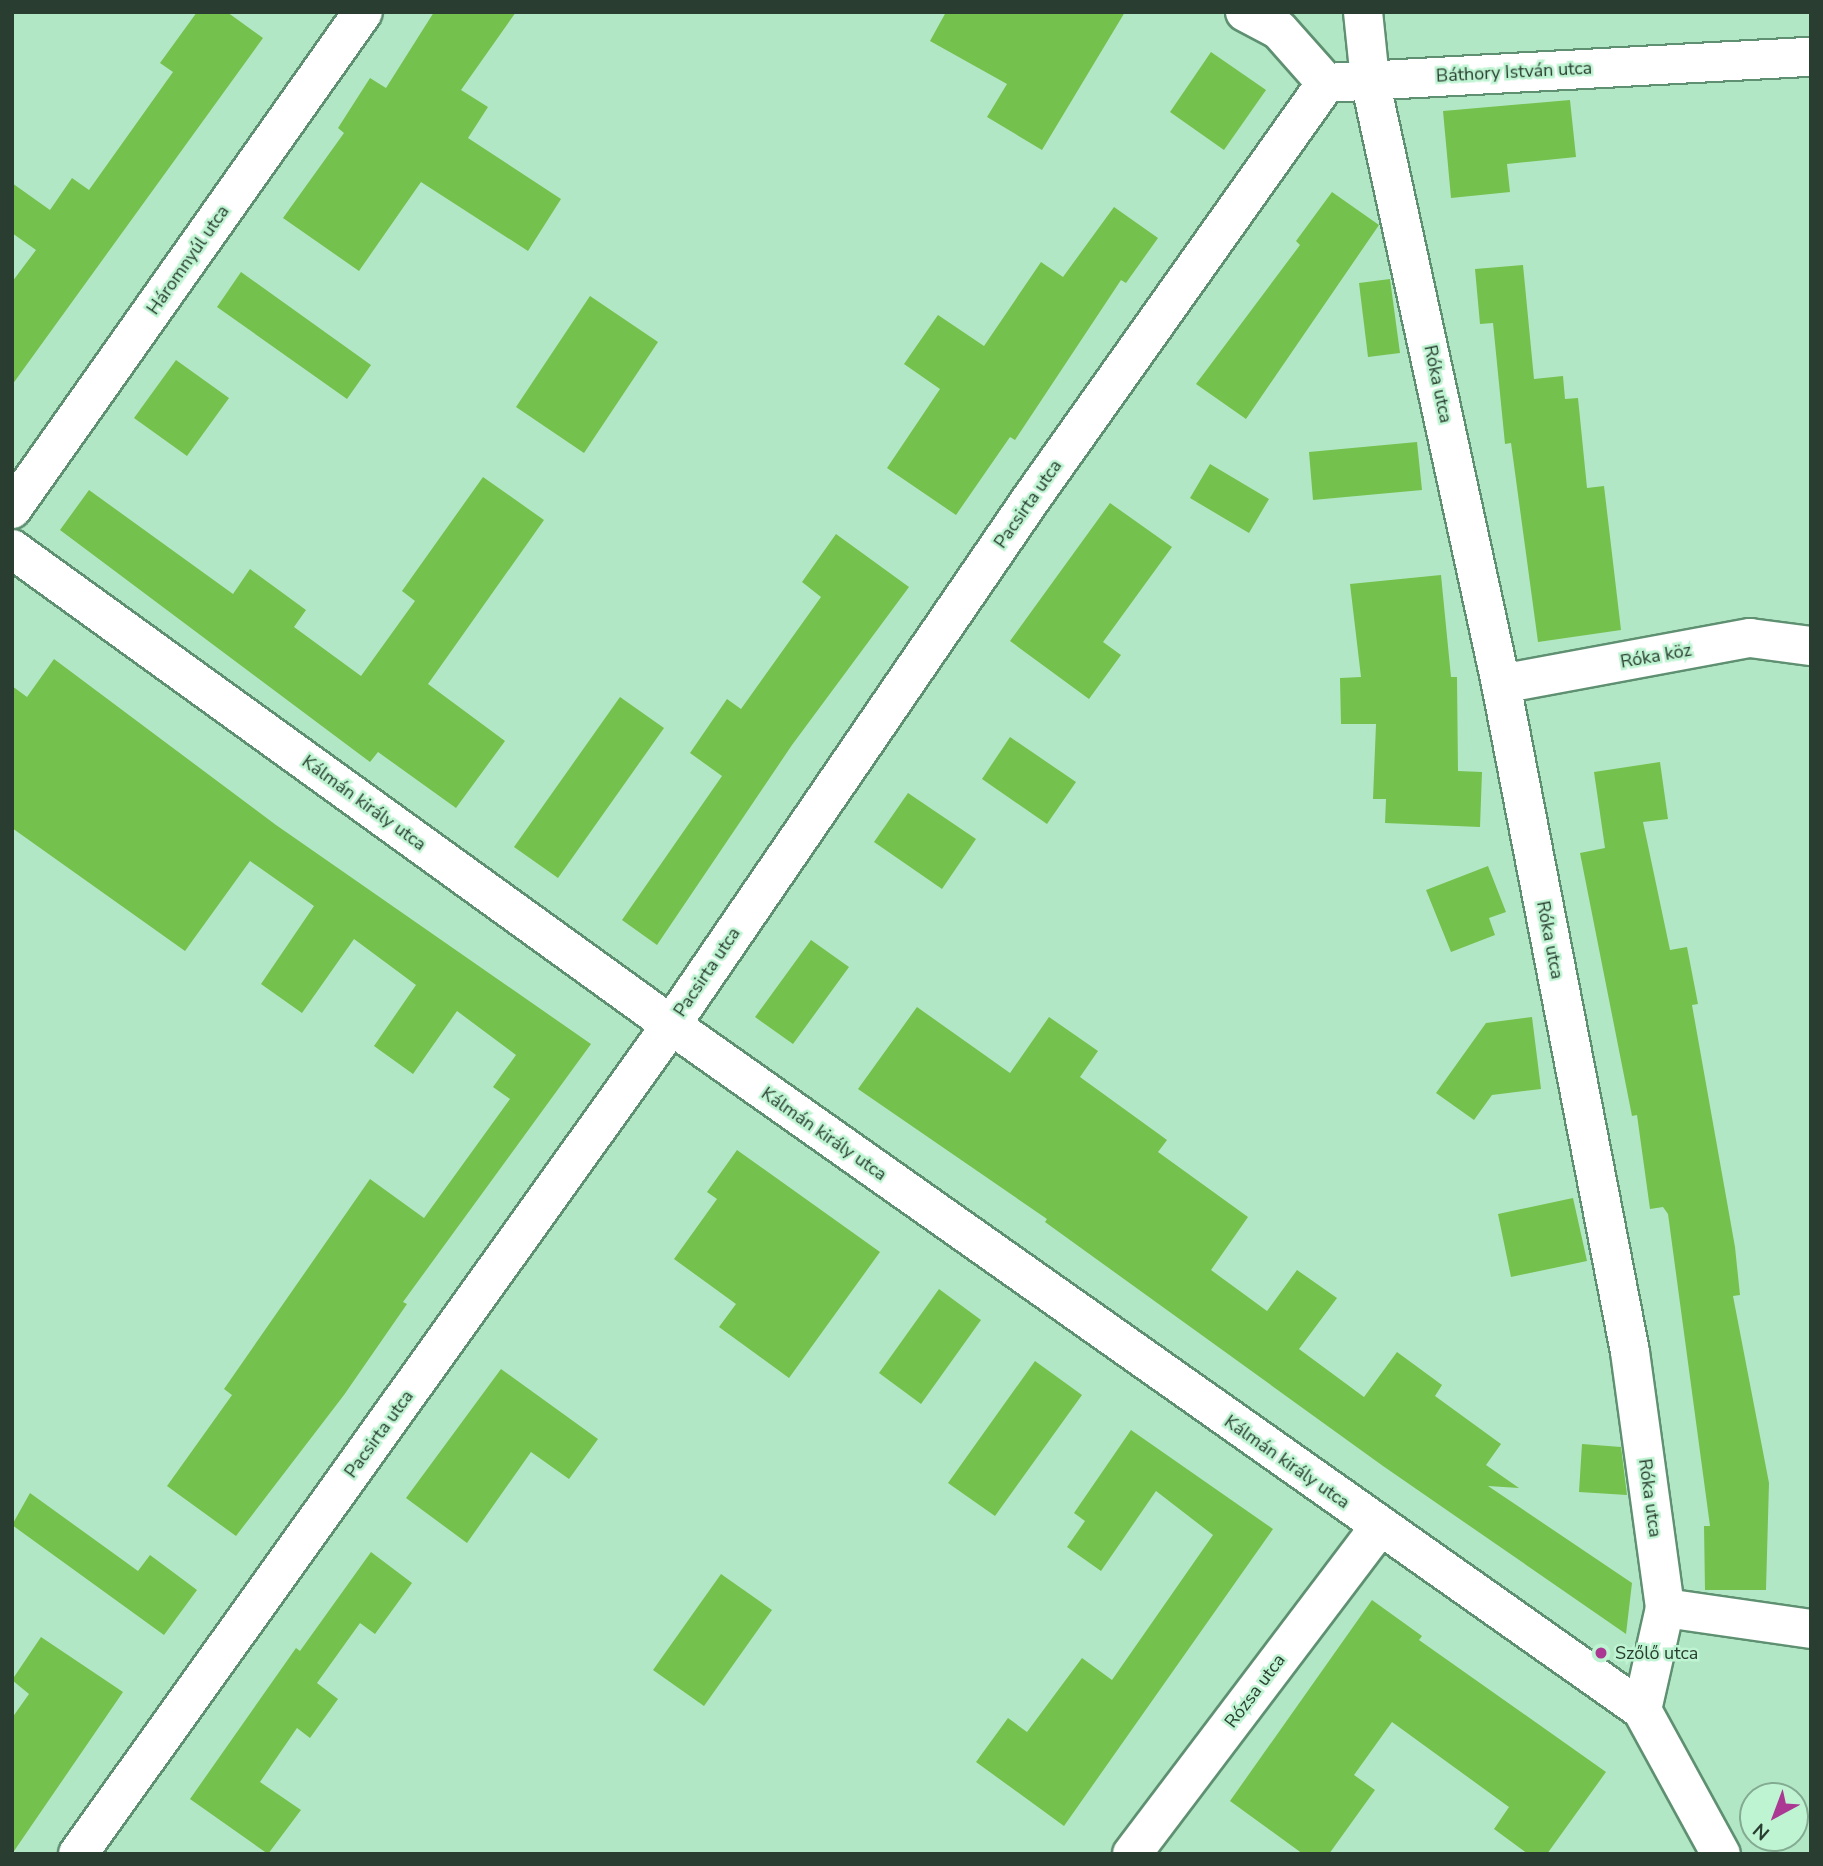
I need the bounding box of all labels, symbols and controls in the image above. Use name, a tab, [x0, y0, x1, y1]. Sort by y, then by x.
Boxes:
street label: Báthory István utca	[1435, 57, 1593, 87]
street label: Háromnyúl utca	[142, 201, 234, 319]
street label: Róka utca	[1419, 343, 1457, 425]
street label: Pacsirta utca	[990, 456, 1066, 552]
street label: Róka köz	[1619, 639, 1693, 673]
street label: Kálmán király utca	[298, 751, 430, 855]
street label: Róka utca	[1532, 899, 1568, 981]
street label: Pacsirta utca	[669, 923, 745, 1021]
street label: Kálmán király utca	[757, 1083, 891, 1185]
street label: Pacsirta utca	[340, 1386, 418, 1482]
street label: Kálmán király utca	[1220, 1411, 1354, 1513]
street label: Róka utca	[1634, 1457, 1666, 1539]
place label: Szőlő utca	[1615, 1642, 1698, 1664]
marker: Szőlő utca	[1593, 1645, 1609, 1661]
street label: Rózsa utca	[1220, 1650, 1290, 1732]
north arrow	[1739, 1782, 1809, 1852]
text: N	[1748, 1817, 1775, 1846]

